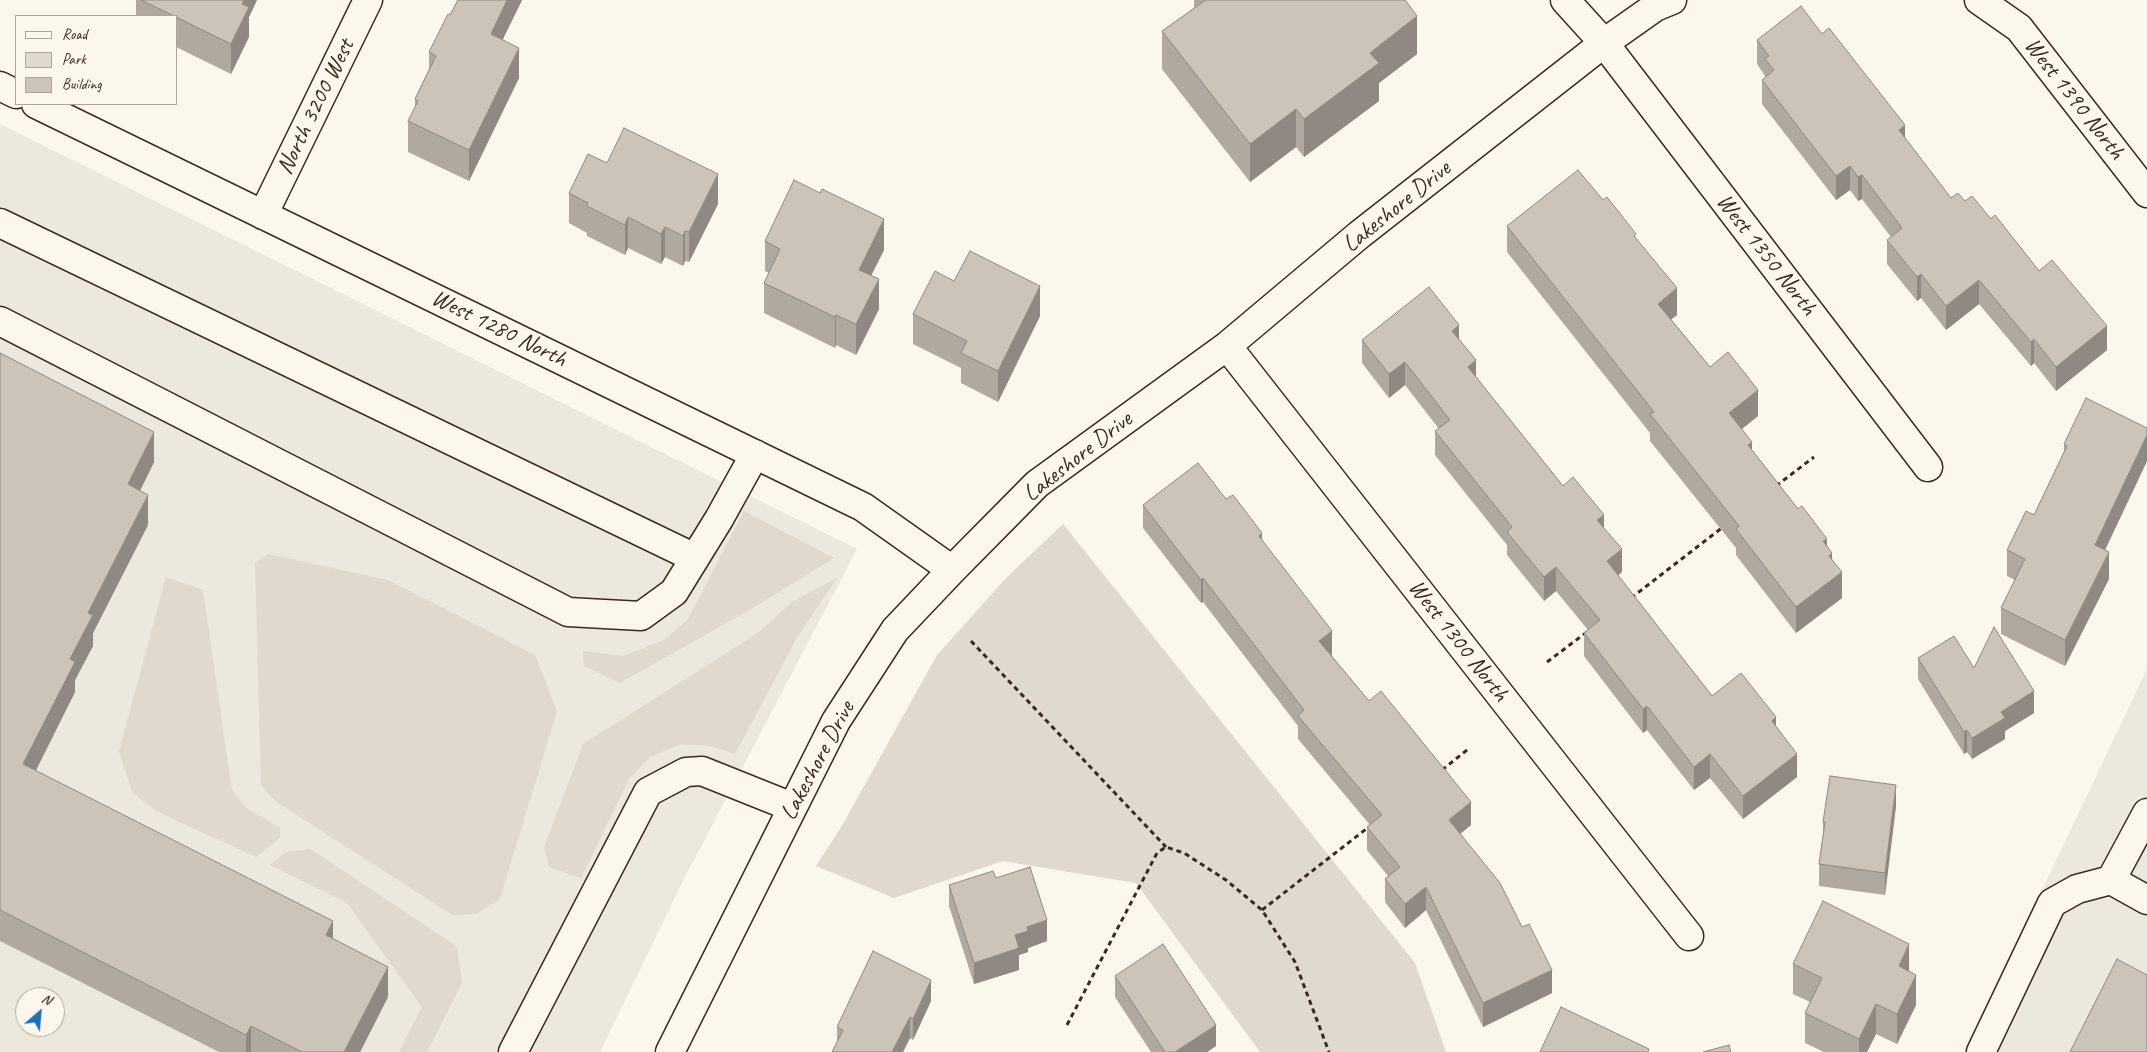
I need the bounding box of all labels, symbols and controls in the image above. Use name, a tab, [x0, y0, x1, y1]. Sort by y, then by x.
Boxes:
legend	[15, 15, 178, 105]
text: Road	[62, 25, 87, 44]
street label: West 1390 North	[2018, 32, 2130, 166]
street label: North 3200 West	[271, 35, 361, 179]
text: Park	[62, 50, 86, 69]
text: Building	[62, 75, 101, 94]
street label: Lakeshore Drive	[1337, 155, 1457, 259]
street label: West 1350 North	[1710, 188, 1822, 322]
street label: West 1280 North	[427, 284, 571, 374]
street label: Lakeshore Drive	[1018, 406, 1138, 508]
street label: West 1300 North	[1402, 574, 1514, 708]
street label: Lakeshore Drive	[775, 697, 861, 825]
north arrow	[15, 987, 65, 1037]
text: N	[39, 990, 54, 1009]

